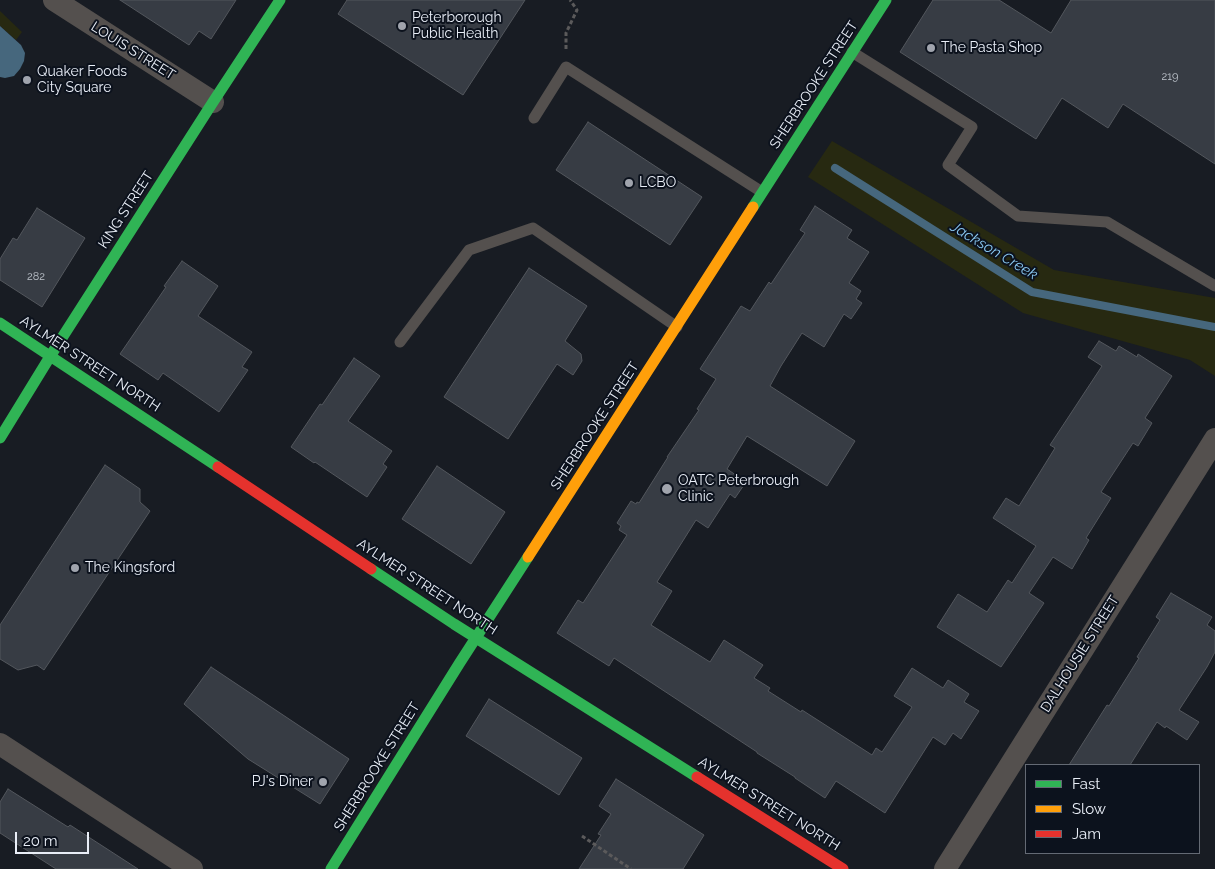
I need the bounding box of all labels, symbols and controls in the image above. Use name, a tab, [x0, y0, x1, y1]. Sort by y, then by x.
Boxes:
place label: Peterborough Public Health	[412, 10, 502, 42]
street label: LOUIS STREET	[88, 18, 178, 84]
street label: SHERBROOKE STREET	[766, 18, 862, 152]
marker: Peterborough Public Health	[396, 20, 408, 32]
place label: The Pasta Shop	[941, 40, 1042, 56]
marker: The Pasta Shop	[925, 42, 937, 54]
place label: Quaker Foods City Square	[37, 64, 127, 96]
house number: 219	[1162, 70, 1178, 84]
marker: Quaker Foods City Square	[21, 74, 33, 86]
street label: KING STREET	[95, 168, 157, 252]
place label: LCBO	[639, 175, 676, 191]
marker: LCBO	[623, 177, 635, 189]
water label: Jackson Creek	[947, 218, 1041, 284]
house number: 282	[27, 270, 45, 284]
street label: AYLMER STREET NORTH	[17, 312, 163, 416]
street label: SHERBROOKE STREET	[547, 359, 643, 493]
place label: OATC Peterbrough Clinic	[678, 473, 799, 506]
marker: OATC Peterbrough Clinic	[660, 482, 674, 496]
street label: AYLMER STREET NORTH	[354, 535, 500, 639]
place label: The Kingsford	[85, 560, 175, 576]
marker: The Kingsford	[69, 562, 81, 574]
street label: DALHOUSIE STREET	[1037, 593, 1123, 715]
street label: SHERBROOKE STREET	[330, 699, 424, 835]
street label: AYLMER STREET NORTH	[695, 754, 843, 854]
legend	[1025, 764, 1200, 854]
place label: PJ's Diner	[252, 774, 313, 790]
text: Fast	[1072, 775, 1100, 793]
marker: PJ's Diner	[317, 776, 329, 788]
text: Slow	[1072, 800, 1106, 818]
scale bar	[18, 822, 91, 854]
text: Jam	[1072, 825, 1101, 843]
text: 20 m	[23, 832, 58, 850]

